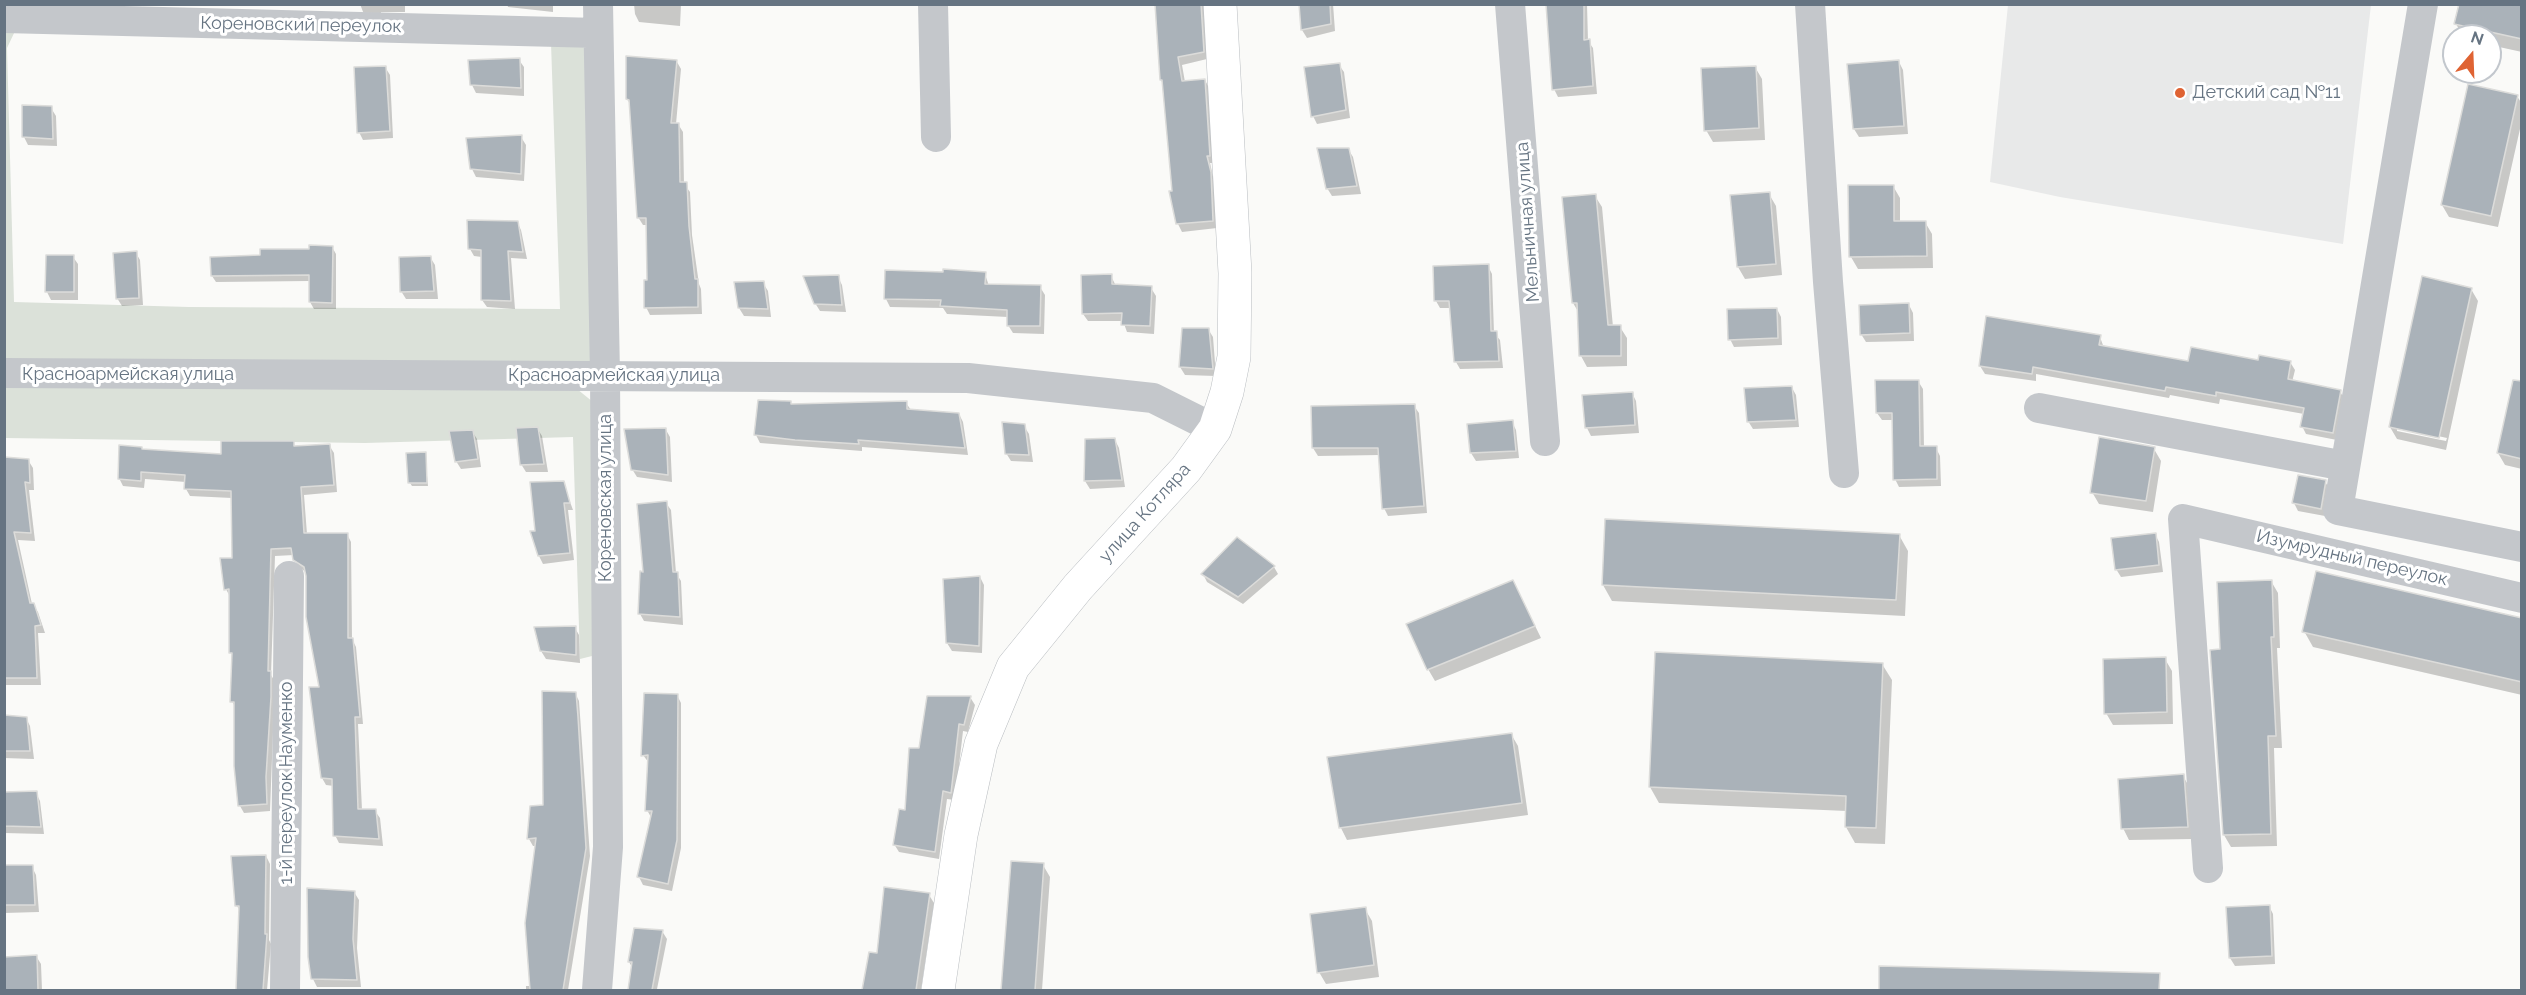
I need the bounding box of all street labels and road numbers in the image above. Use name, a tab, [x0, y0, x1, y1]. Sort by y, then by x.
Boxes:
street label: Кореновский переулок	[200, 12, 402, 38]
street label: Мельничная улица	[1512, 141, 1544, 303]
street label: Красноармейская улица	[22, 364, 234, 386]
street label: Красноармейская улица	[508, 365, 720, 387]
street label: Кореновская улица	[595, 414, 617, 582]
street label: улица Котляра	[1095, 459, 1195, 567]
street label: Изумрудный переулок	[2254, 525, 2450, 591]
street label: 1-й переулок Науменко	[276, 682, 298, 884]

